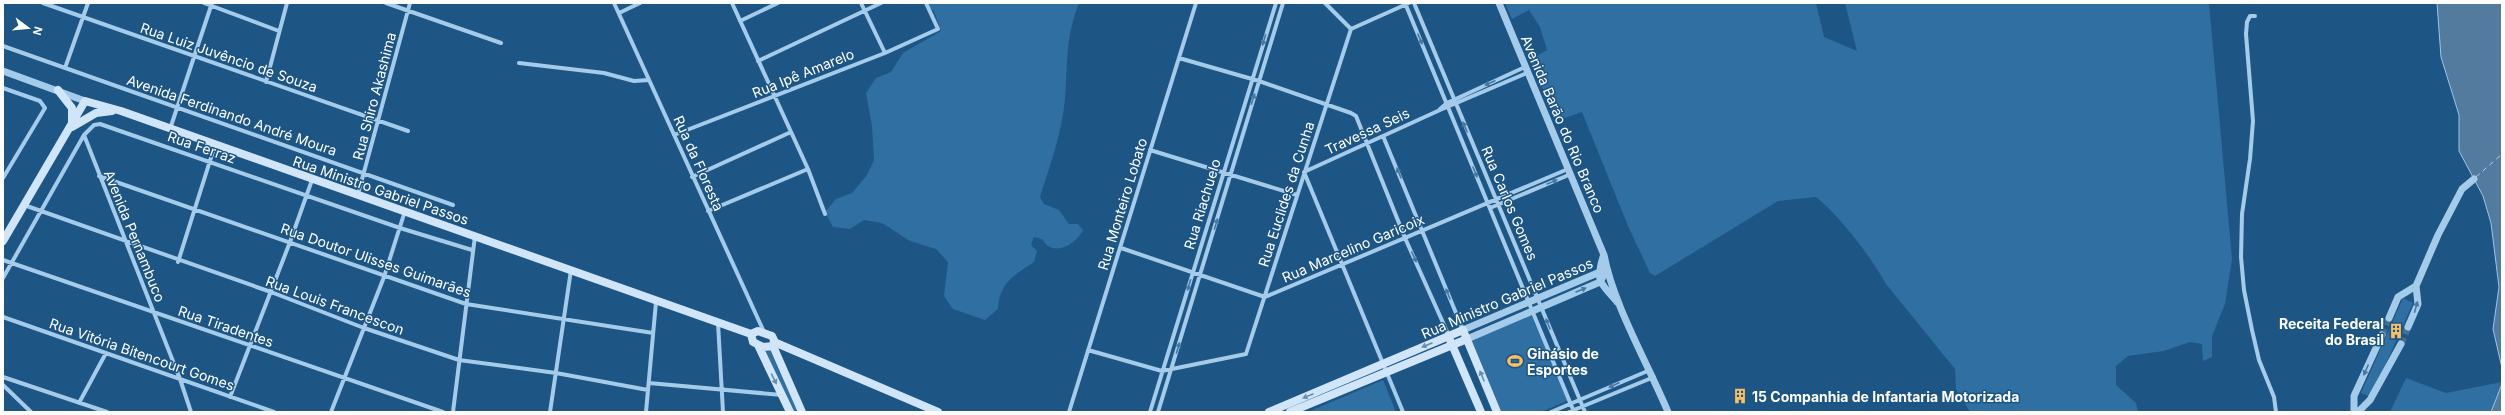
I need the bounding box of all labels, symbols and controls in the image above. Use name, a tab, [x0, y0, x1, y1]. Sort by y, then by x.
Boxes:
north arrow	[8, 8, 48, 48]
street label: Rua Luiz Juvêncio de Souza	[138, 19, 320, 95]
text: N	[30, 25, 45, 37]
street label: Rua Shiro Akashima	[349, 30, 399, 162]
one-way arrow	[1417, 33, 1423, 45]
street label: Avenida Barão do Rio Branco	[1518, 33, 1608, 215]
one-way arrow	[1261, 35, 1267, 47]
street label: Rua Ipê Amarelo	[750, 45, 856, 101]
street label: Avenida Ferdinando André Moura	[125, 71, 339, 159]
one-way arrow	[1483, 81, 1495, 87]
one-way arrow	[1250, 93, 1256, 105]
street label: Travessa Seis	[1322, 104, 1412, 158]
street label: Rua da Floresta	[670, 113, 728, 213]
street label: Rua Euclides da Cunha	[1254, 119, 1318, 269]
one-way arrow	[1462, 120, 1468, 132]
street label: Rua Ferraz	[166, 127, 238, 167]
street label: Rua Monteiro Lobato	[1094, 136, 1150, 272]
street label: Rua Carlos Gomes	[1478, 143, 1542, 263]
street label: Rua Ministro Gabriel Passos	[291, 152, 471, 228]
street label: Rua Riachuelo	[1180, 157, 1224, 251]
one-way arrow	[1395, 167, 1401, 179]
one-way arrow	[1472, 167, 1478, 178]
street label: Avenida Pernambuco	[101, 168, 169, 304]
one-way arrow	[1546, 179, 1557, 185]
street label: Rua Marcelino Garicoix	[1279, 210, 1427, 286]
one-way arrow	[1213, 217, 1219, 229]
street label: Rua Doutor Ulisses Guimarães	[279, 219, 473, 301]
one-way arrow	[1411, 252, 1417, 263]
street label: Rua Ministro Gabriel Passos	[1419, 254, 1595, 342]
street label: Rua Louis Francescon	[264, 272, 406, 338]
one-way arrow	[1186, 279, 1192, 291]
one-way arrow	[1445, 287, 1451, 299]
one-way arrow	[1575, 287, 1587, 293]
one-way arrow	[2413, 300, 2419, 312]
street label: Rua Tiradentes	[176, 302, 276, 350]
street label: Rua Vitória Bitencourt Gomes	[47, 314, 237, 394]
place label: Receita Federal do Brasil	[2279, 315, 2384, 348]
one-way arrow	[1545, 318, 1551, 330]
building icon: Receita Federal do Brasil	[2387, 322, 2405, 340]
one-way arrow	[1175, 342, 1181, 354]
one-way arrow	[1422, 342, 1433, 348]
place label: Ginásio de Esportes	[1527, 345, 1599, 378]
sports icon: Ginásio de Esportes	[1506, 352, 1524, 370]
one-way arrow	[2363, 365, 2369, 376]
one-way arrow	[1479, 369, 1485, 381]
one-way arrow	[771, 373, 777, 384]
one-way arrow	[1609, 382, 1620, 388]
building icon: 15 Companhia de Infantaria Motorizada	[1731, 387, 1749, 405]
place label: 15 Companhia de Infantaria Motorizada	[1752, 388, 2019, 405]
one-way arrow	[1301, 394, 1313, 400]

